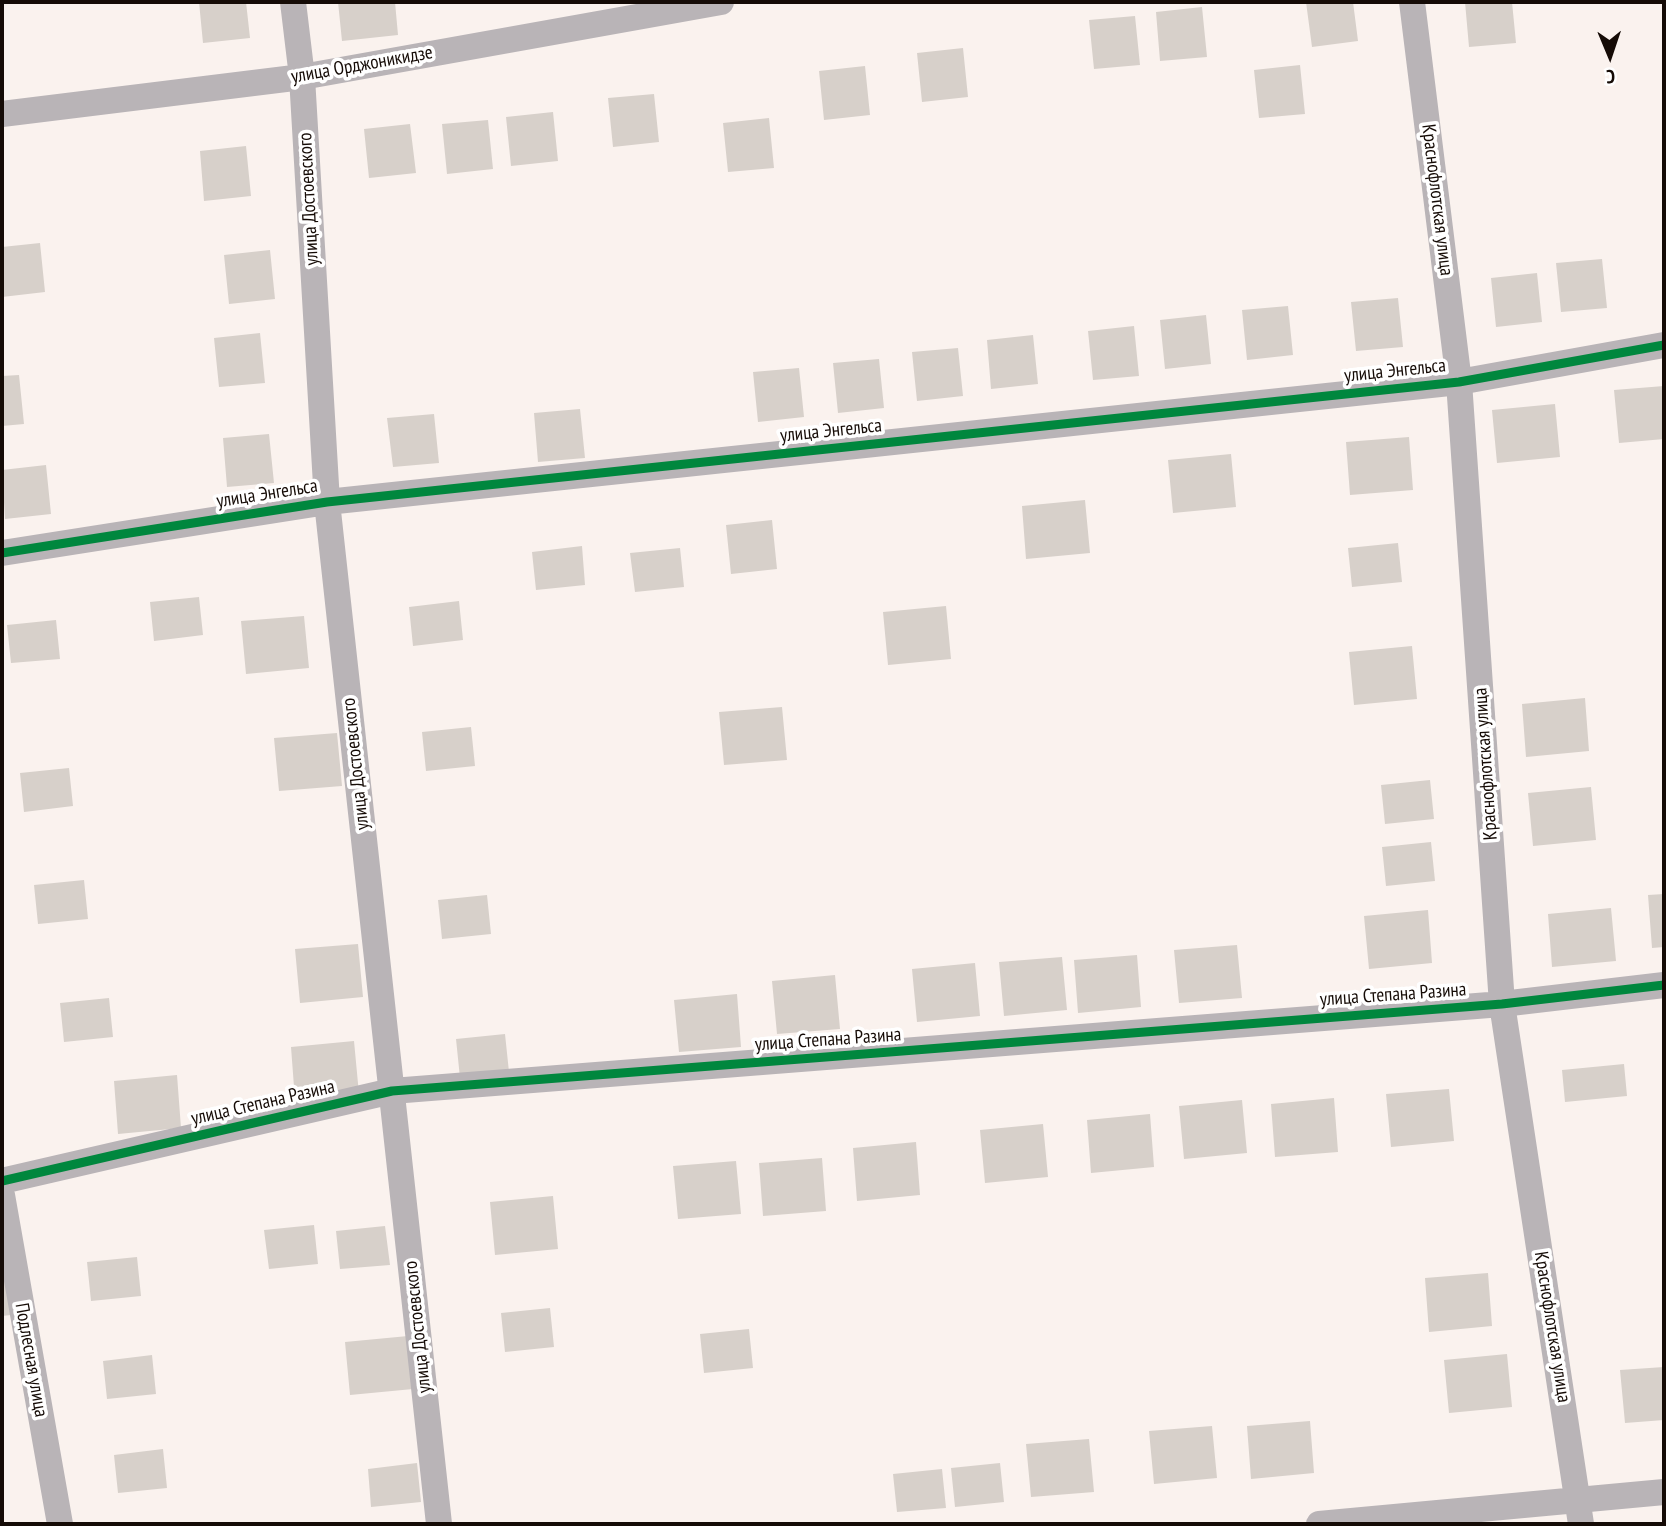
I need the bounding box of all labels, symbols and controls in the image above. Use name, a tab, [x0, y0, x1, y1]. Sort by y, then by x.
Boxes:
north arrow	[1575, 21, 1645, 91]
street label: улица Орджоникидзе	[289, 41, 435, 89]
text: С	[1606, 65, 1615, 89]
street label: Краснофлотская улица	[1416, 123, 1458, 277]
street label: улица Достоевского	[294, 132, 324, 266]
street label: улица Энгельса	[1343, 354, 1447, 388]
street label: улица Энгельса	[779, 414, 883, 448]
street label: улица Энгельса	[215, 475, 319, 513]
street label: Краснофлотская улица	[1469, 687, 1503, 841]
street label: улица Достоевского	[338, 697, 374, 831]
street label: улица Степана Разина	[1319, 979, 1467, 1011]
street label: улица Степана Разина	[754, 1024, 902, 1056]
street label: улица Степана Разина	[189, 1075, 337, 1131]
street label: Краснофлотская улица	[1529, 1250, 1575, 1404]
street label: улица Достоевского	[400, 1260, 436, 1394]
street label: Подлесная улица	[10, 1301, 52, 1419]

